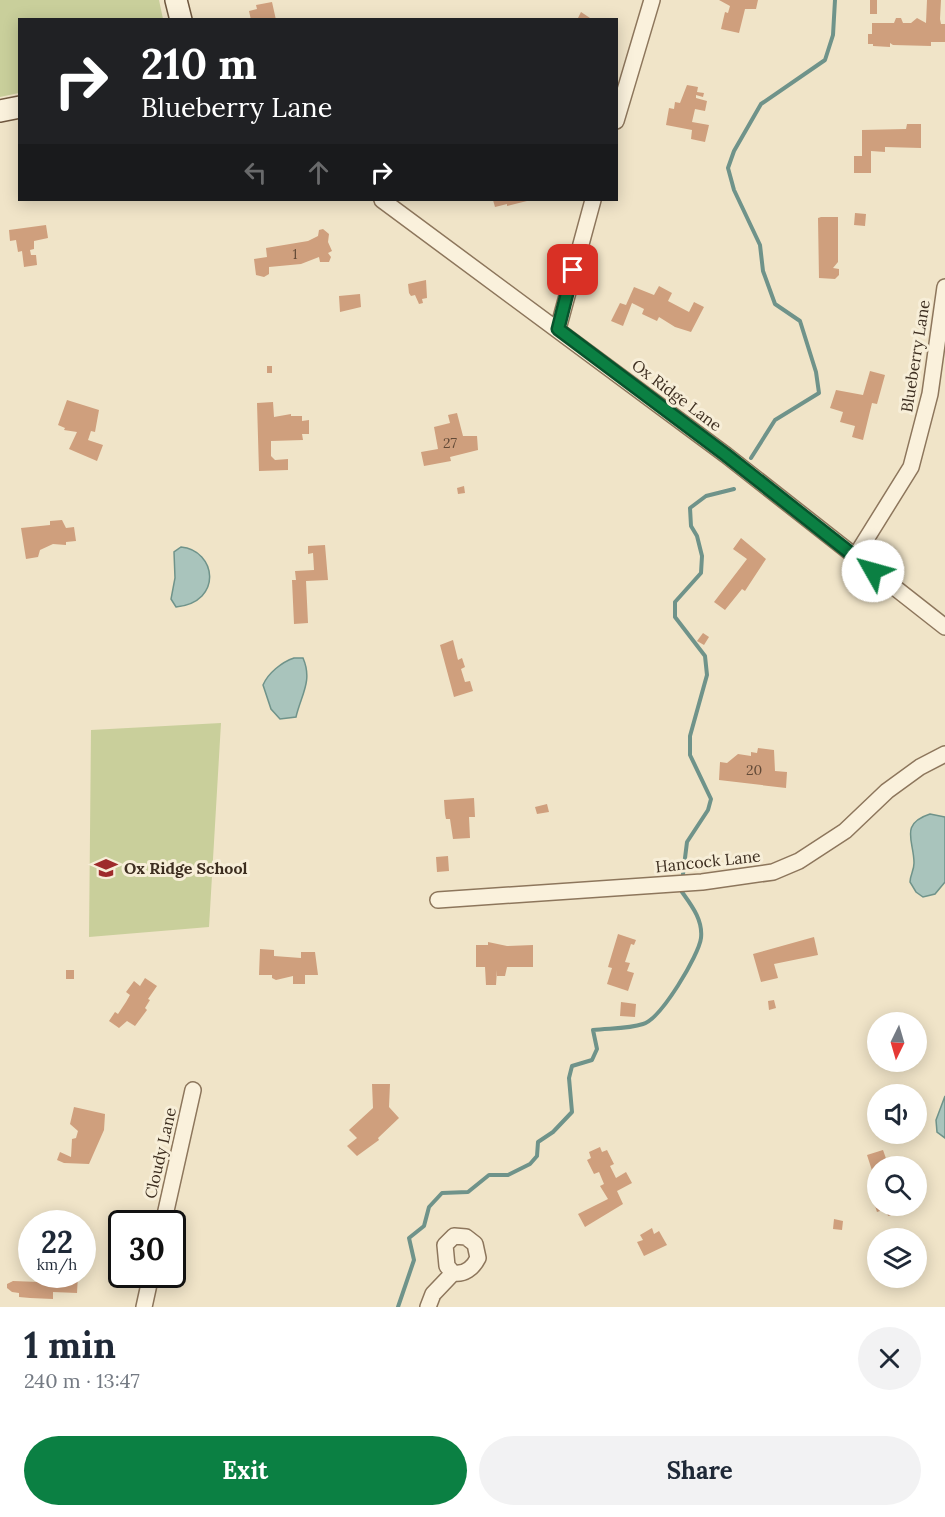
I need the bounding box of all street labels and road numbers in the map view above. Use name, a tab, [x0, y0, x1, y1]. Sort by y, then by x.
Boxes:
street label: Blueberry Lane	[896, 298, 934, 414]
street label: Ox Ridge Lane	[628, 355, 726, 435]
street label: Hancock Lane	[654, 845, 762, 876]
street label: Cloudy Lane	[140, 1105, 180, 1200]

